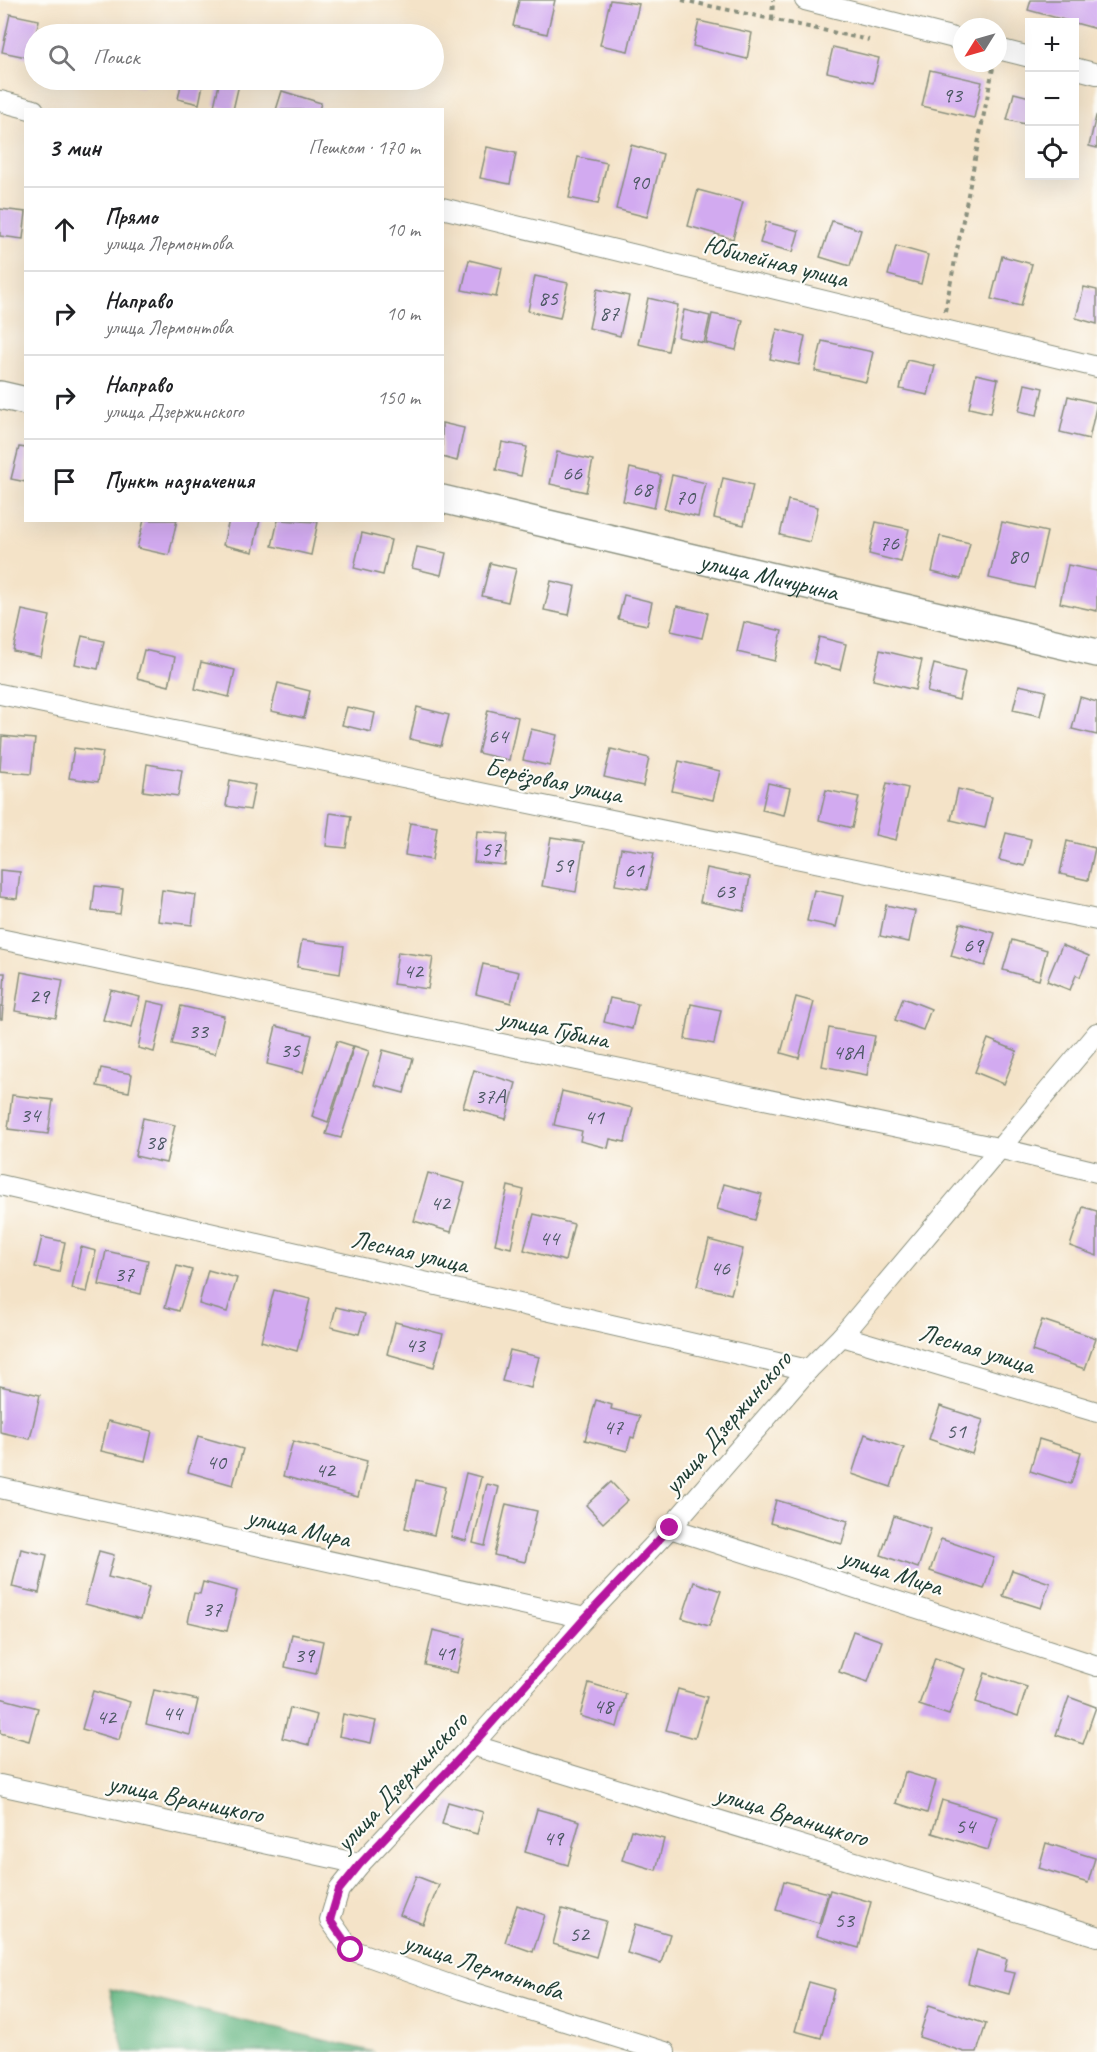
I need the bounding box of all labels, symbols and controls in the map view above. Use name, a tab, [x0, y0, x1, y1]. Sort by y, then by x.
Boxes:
north arrow	[953, 18, 1007, 72]
map controls	[1025, 18, 1079, 180]
button: +	[1025, 18, 1079, 72]
search box	[24, 24, 444, 90]
icon: search	[45, 41, 78, 74]
text: Поиск	[93, 43, 139, 71]
button: −	[1025, 72, 1079, 126]
house number: 93	[942, 81, 964, 109]
button: locate	[1025, 126, 1079, 180]
text: 3 мин	[48, 131, 101, 164]
text: Пешком · 170 m	[308, 135, 420, 160]
house number: 90	[629, 168, 651, 196]
text: Прямо	[105, 203, 157, 231]
icon: ahead	[48, 213, 81, 246]
text: 10 m	[386, 217, 420, 242]
street label: Юбилейная улица	[700, 228, 853, 296]
text: улица Лермонтова	[105, 231, 233, 256]
house number: 85	[538, 284, 559, 312]
text: Направо	[105, 287, 172, 315]
icon: right	[48, 297, 81, 330]
house number: 87	[599, 299, 620, 327]
text: 10 m	[386, 301, 420, 326]
text: улица Лермонтова	[105, 315, 233, 340]
text: Направо	[105, 371, 172, 399]
icon: right	[48, 381, 81, 414]
text: 150 m	[377, 385, 420, 410]
text: улица Дзержинского	[105, 399, 244, 424]
house number: 66	[562, 459, 583, 487]
icon: arrive	[48, 465, 81, 498]
text: Пункт назначения	[105, 467, 254, 495]
house number: 68	[632, 475, 654, 503]
house number: 70	[675, 483, 697, 511]
house number: 76	[879, 529, 900, 557]
house number: 80	[1008, 542, 1030, 570]
street label: улица Мичурина	[694, 544, 843, 609]
house number: 64	[488, 722, 510, 750]
street label: Берёзовая улица	[482, 750, 628, 813]
house number: 57	[481, 835, 502, 863]
house number: 59	[553, 851, 575, 879]
house number: 61	[624, 856, 645, 884]
house number: 63	[715, 877, 737, 905]
house number: 69	[963, 931, 985, 959]
house number: 42	[403, 957, 425, 985]
house number: 29	[29, 982, 51, 1010]
street label: улица Губина	[494, 1000, 614, 1057]
house number: 33	[188, 1017, 210, 1045]
house number: 35	[280, 1036, 301, 1064]
house number: 48А	[833, 1038, 864, 1066]
house number: 37А	[475, 1082, 506, 1110]
house number: 34	[20, 1101, 42, 1129]
house number: 41	[584, 1103, 605, 1131]
house number: 38	[145, 1128, 167, 1156]
house number: 42	[430, 1189, 452, 1217]
street label: Лесная улица	[348, 1222, 474, 1281]
house number: 44	[539, 1224, 561, 1252]
house number: 46	[710, 1254, 731, 1282]
house number: 37	[114, 1260, 135, 1288]
street label: Лесная улица	[915, 1315, 1041, 1382]
house number: 43	[405, 1331, 427, 1359]
street label: улица Дзержинского	[655, 1342, 800, 1503]
house number: 47	[603, 1413, 624, 1441]
house number: 51	[946, 1417, 967, 1445]
house number: 40	[206, 1448, 228, 1476]
house number: 42	[315, 1456, 337, 1484]
street label: улица Мира	[242, 1499, 355, 1556]
route end	[656, 1514, 682, 1540]
street label: улица Мира	[835, 1539, 948, 1604]
house number: 37	[202, 1595, 223, 1623]
house number: 41	[435, 1639, 456, 1667]
house number: 39	[294, 1641, 316, 1669]
house number: 48	[593, 1692, 615, 1720]
house number: 44	[162, 1699, 184, 1727]
house number: 42	[96, 1703, 118, 1731]
street label: улица Дзержинского	[327, 1703, 476, 1860]
street label: улица Враницкого	[103, 1766, 268, 1831]
street label: улица Враницкого	[710, 1776, 874, 1855]
house number: 54	[955, 1812, 977, 1840]
house number: 49	[543, 1824, 565, 1852]
house number: 53	[834, 1906, 856, 1934]
house number: 52	[569, 1920, 591, 1948]
street label: улица Лермонтова	[398, 1925, 569, 2008]
route start	[337, 1936, 363, 1962]

